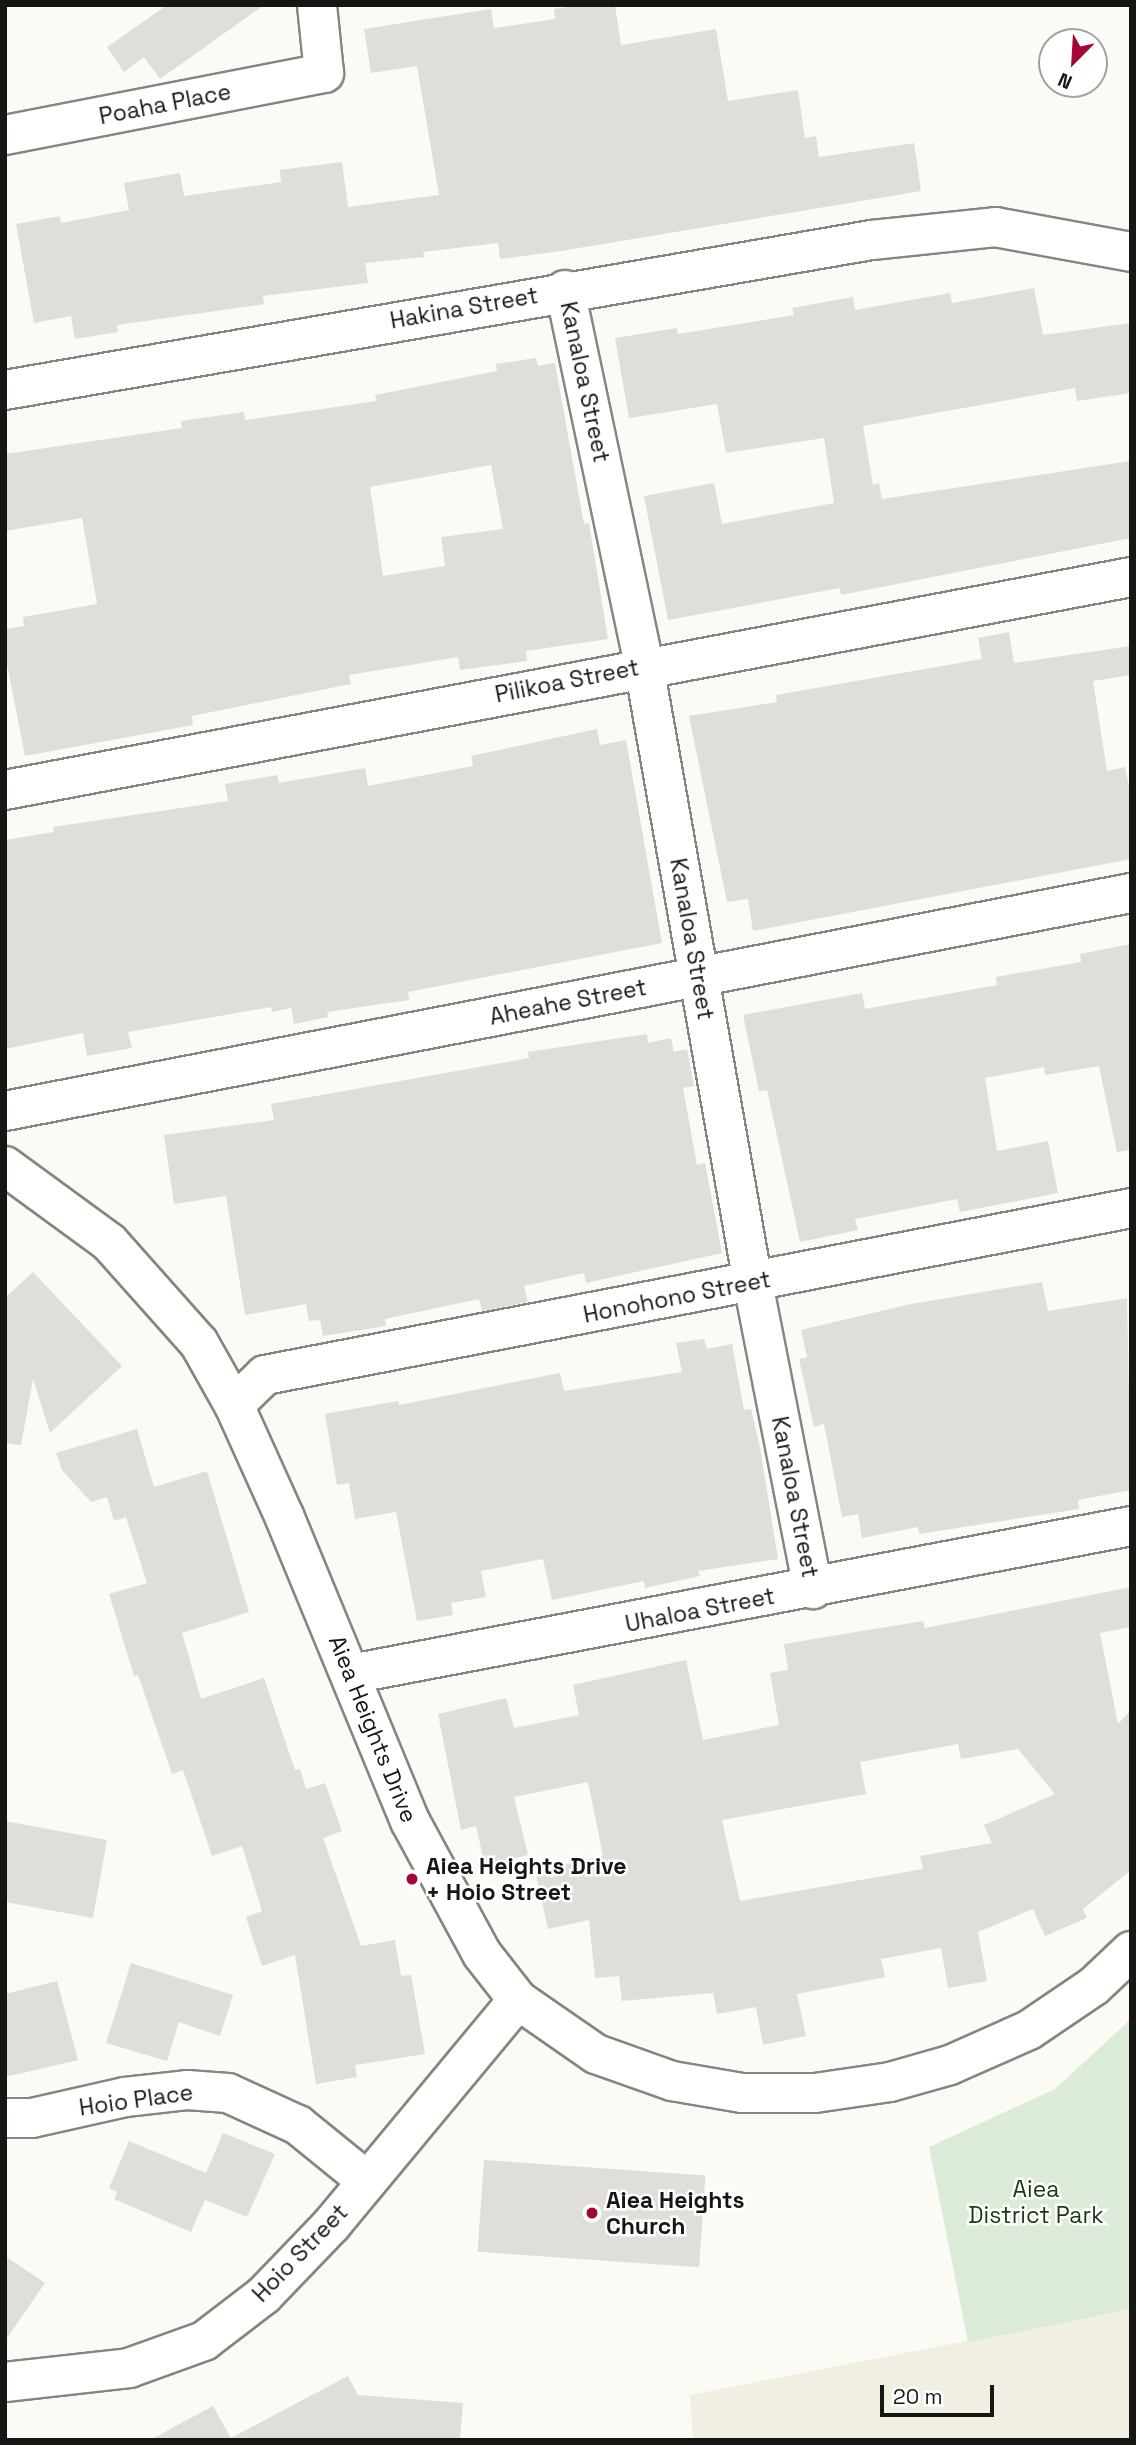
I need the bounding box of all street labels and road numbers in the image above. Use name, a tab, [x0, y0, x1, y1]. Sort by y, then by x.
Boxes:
street label: Poaha Place	[97, 78, 233, 130]
street label: Hakina Street	[388, 281, 540, 335]
street label: Kanaloa Street	[554, 299, 616, 465]
street label: Pilikoa Street	[493, 654, 641, 708]
street label: Kanaloa Street	[664, 856, 720, 1022]
street label: Aheahe Street	[487, 973, 649, 1031]
street label: Honohono Street	[581, 1265, 773, 1329]
street label: Kanaloa Street	[766, 1414, 824, 1580]
street label: Uhaloa Street	[623, 1582, 777, 1638]
street label: Aiea Heights Drive	[323, 1631, 423, 1827]
street label: Hoio Place	[77, 2078, 195, 2122]
street label: Hoio Street	[247, 2198, 353, 2308]

